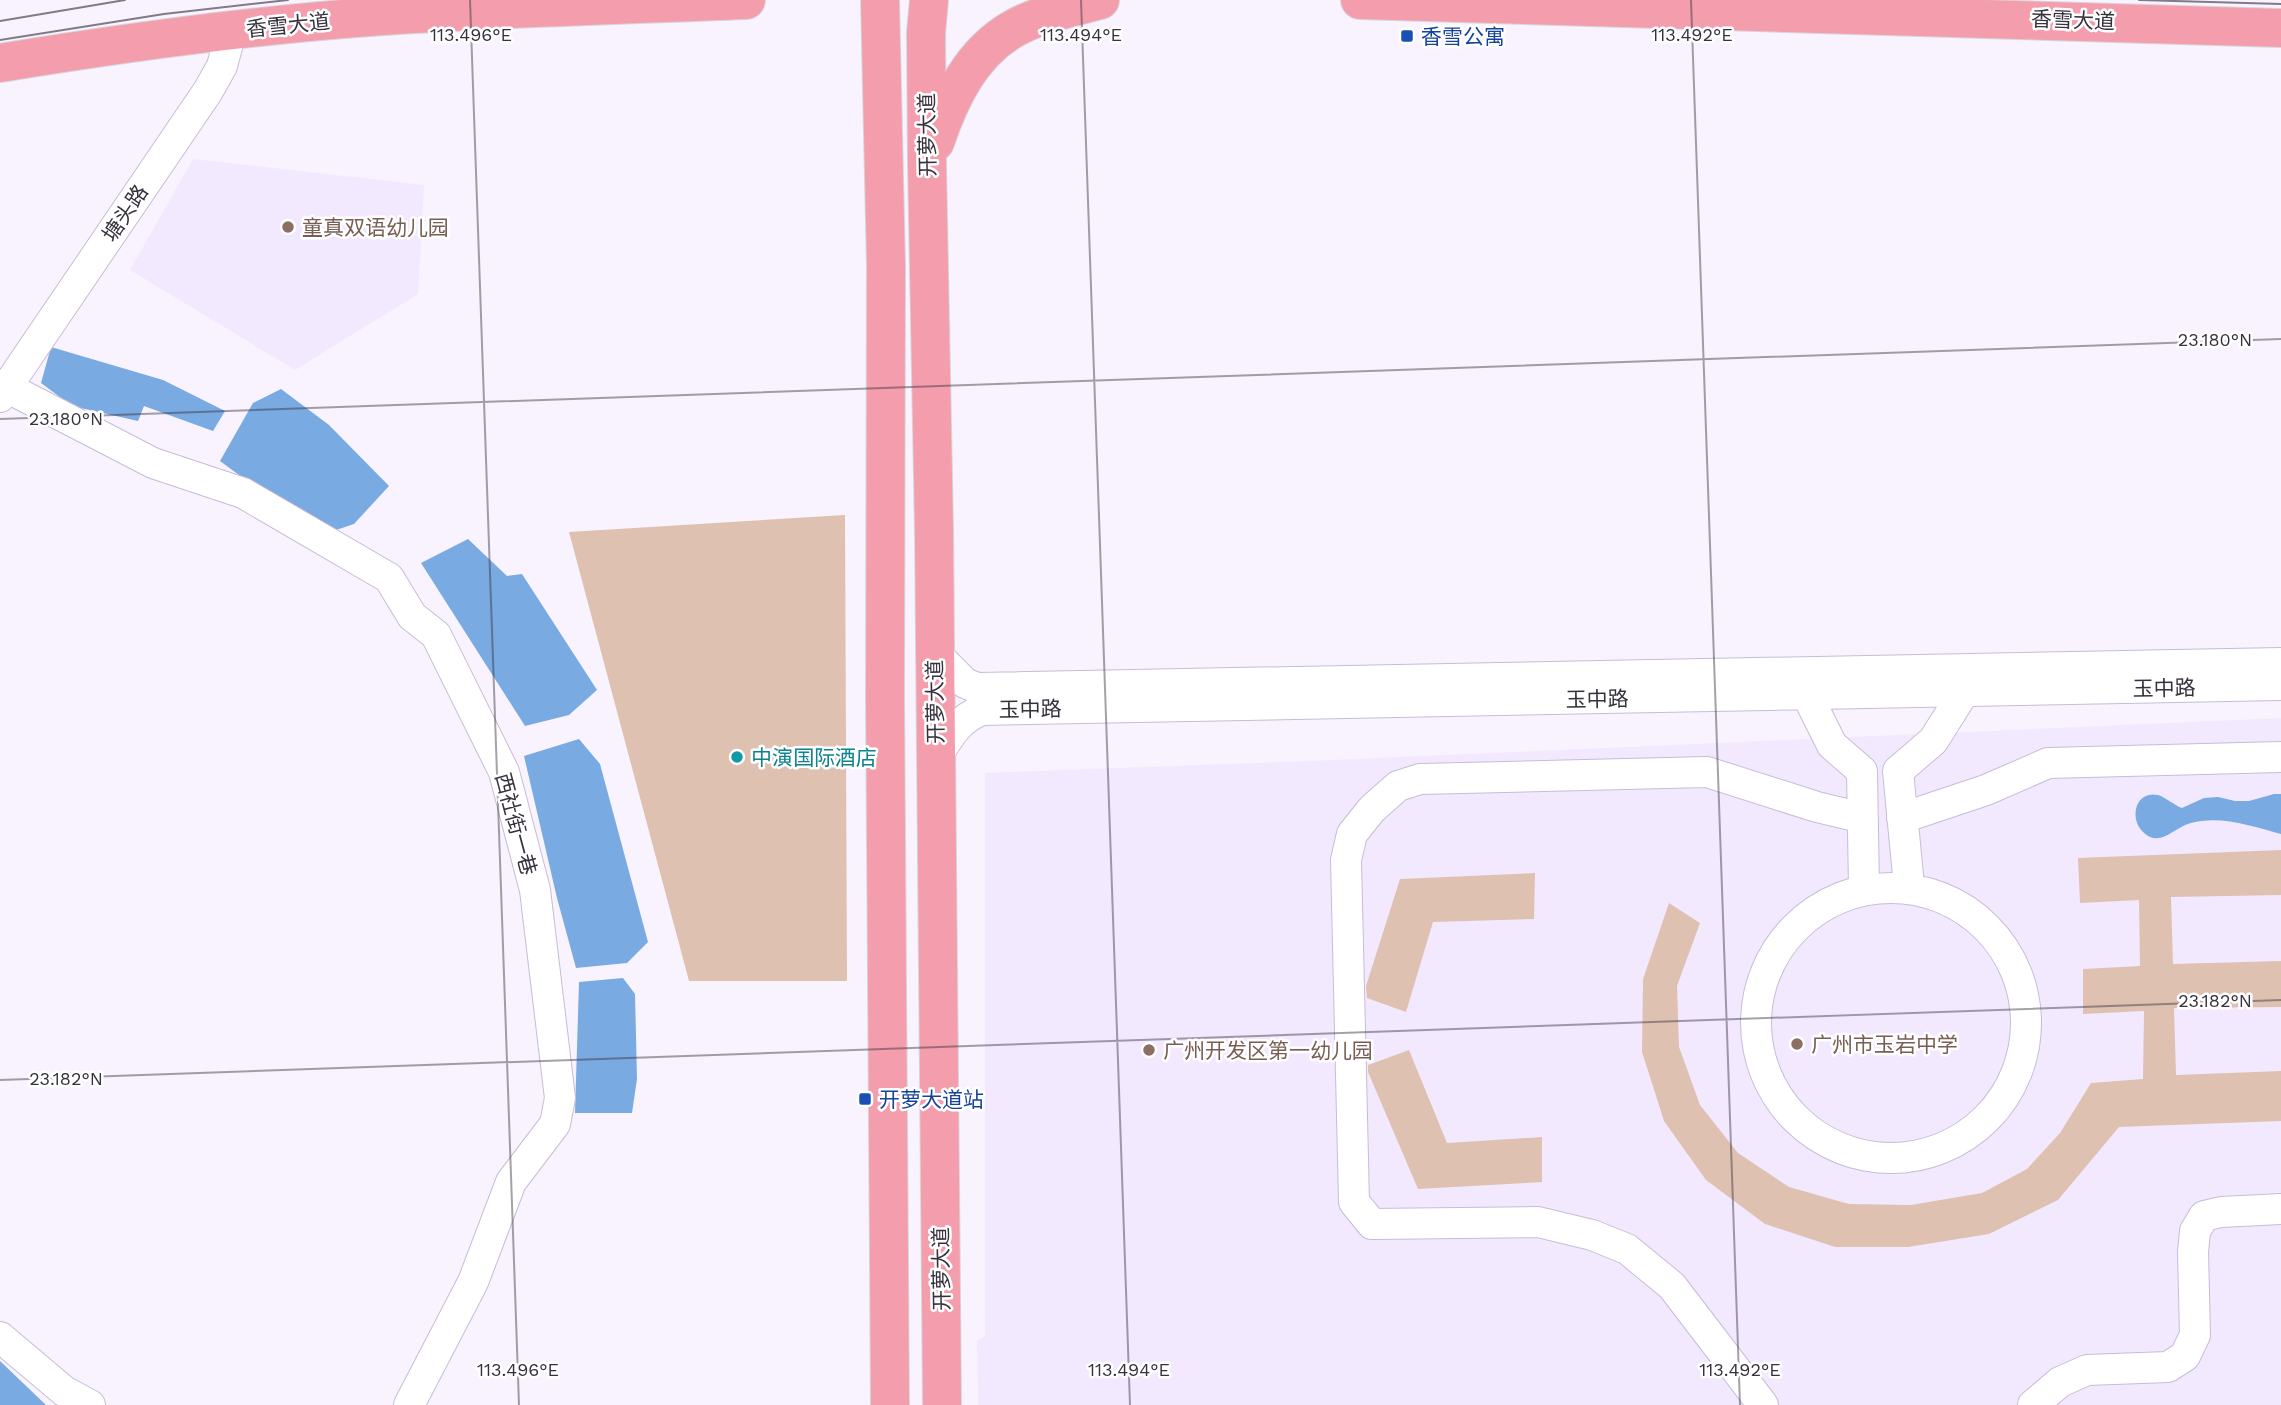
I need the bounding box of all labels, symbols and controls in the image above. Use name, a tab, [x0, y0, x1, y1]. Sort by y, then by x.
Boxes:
street label: 香雪大道	[2031, 6, 2115, 34]
street label: 香雪大道	[245, 8, 331, 42]
text: 113.496°E	[430, 24, 512, 45]
text: 113.494°E	[1040, 24, 1122, 45]
place label: 香雪公寓	[1421, 24, 1505, 49]
text: 113.492°E	[1651, 24, 1733, 45]
marker: 香雪公寓	[1399, 28, 1415, 44]
street label: 开萝大道	[914, 93, 940, 177]
street label: 塘头路	[97, 180, 153, 246]
place label: 童真双语幼儿园	[302, 215, 449, 240]
marker: 童真双语幼儿园	[280, 219, 296, 235]
text: 23.180°N	[2178, 329, 2252, 350]
text: 23.180°N	[29, 408, 103, 429]
street label: 开萝大道	[922, 660, 948, 744]
street label: 玉中路	[2132, 675, 2196, 701]
street label: 玉中路	[1565, 686, 1629, 712]
street label: 玉中路	[998, 696, 1062, 722]
place label: 中演国际酒店	[751, 745, 877, 770]
marker: 中演国际酒店	[729, 749, 745, 765]
street label: 西社街一巷	[490, 770, 542, 878]
text: 23.182°N	[2178, 990, 2252, 1011]
place label: 广州市玉岩中学	[1811, 1032, 1958, 1057]
marker: 广州市玉岩中学	[1789, 1036, 1805, 1052]
place label: 广州开发区第一幼儿园	[1163, 1038, 1373, 1063]
marker: 广州开发区第一幼儿园	[1141, 1042, 1157, 1058]
text: 23.182°N	[29, 1068, 103, 1089]
place label: 开萝大道站	[879, 1087, 984, 1112]
marker: 开萝大道站	[857, 1091, 873, 1107]
street label: 开萝大道	[928, 1227, 954, 1311]
text: 113.496°E	[477, 1359, 559, 1380]
text: 113.494°E	[1088, 1359, 1170, 1380]
text: 113.492°E	[1699, 1359, 1781, 1380]

